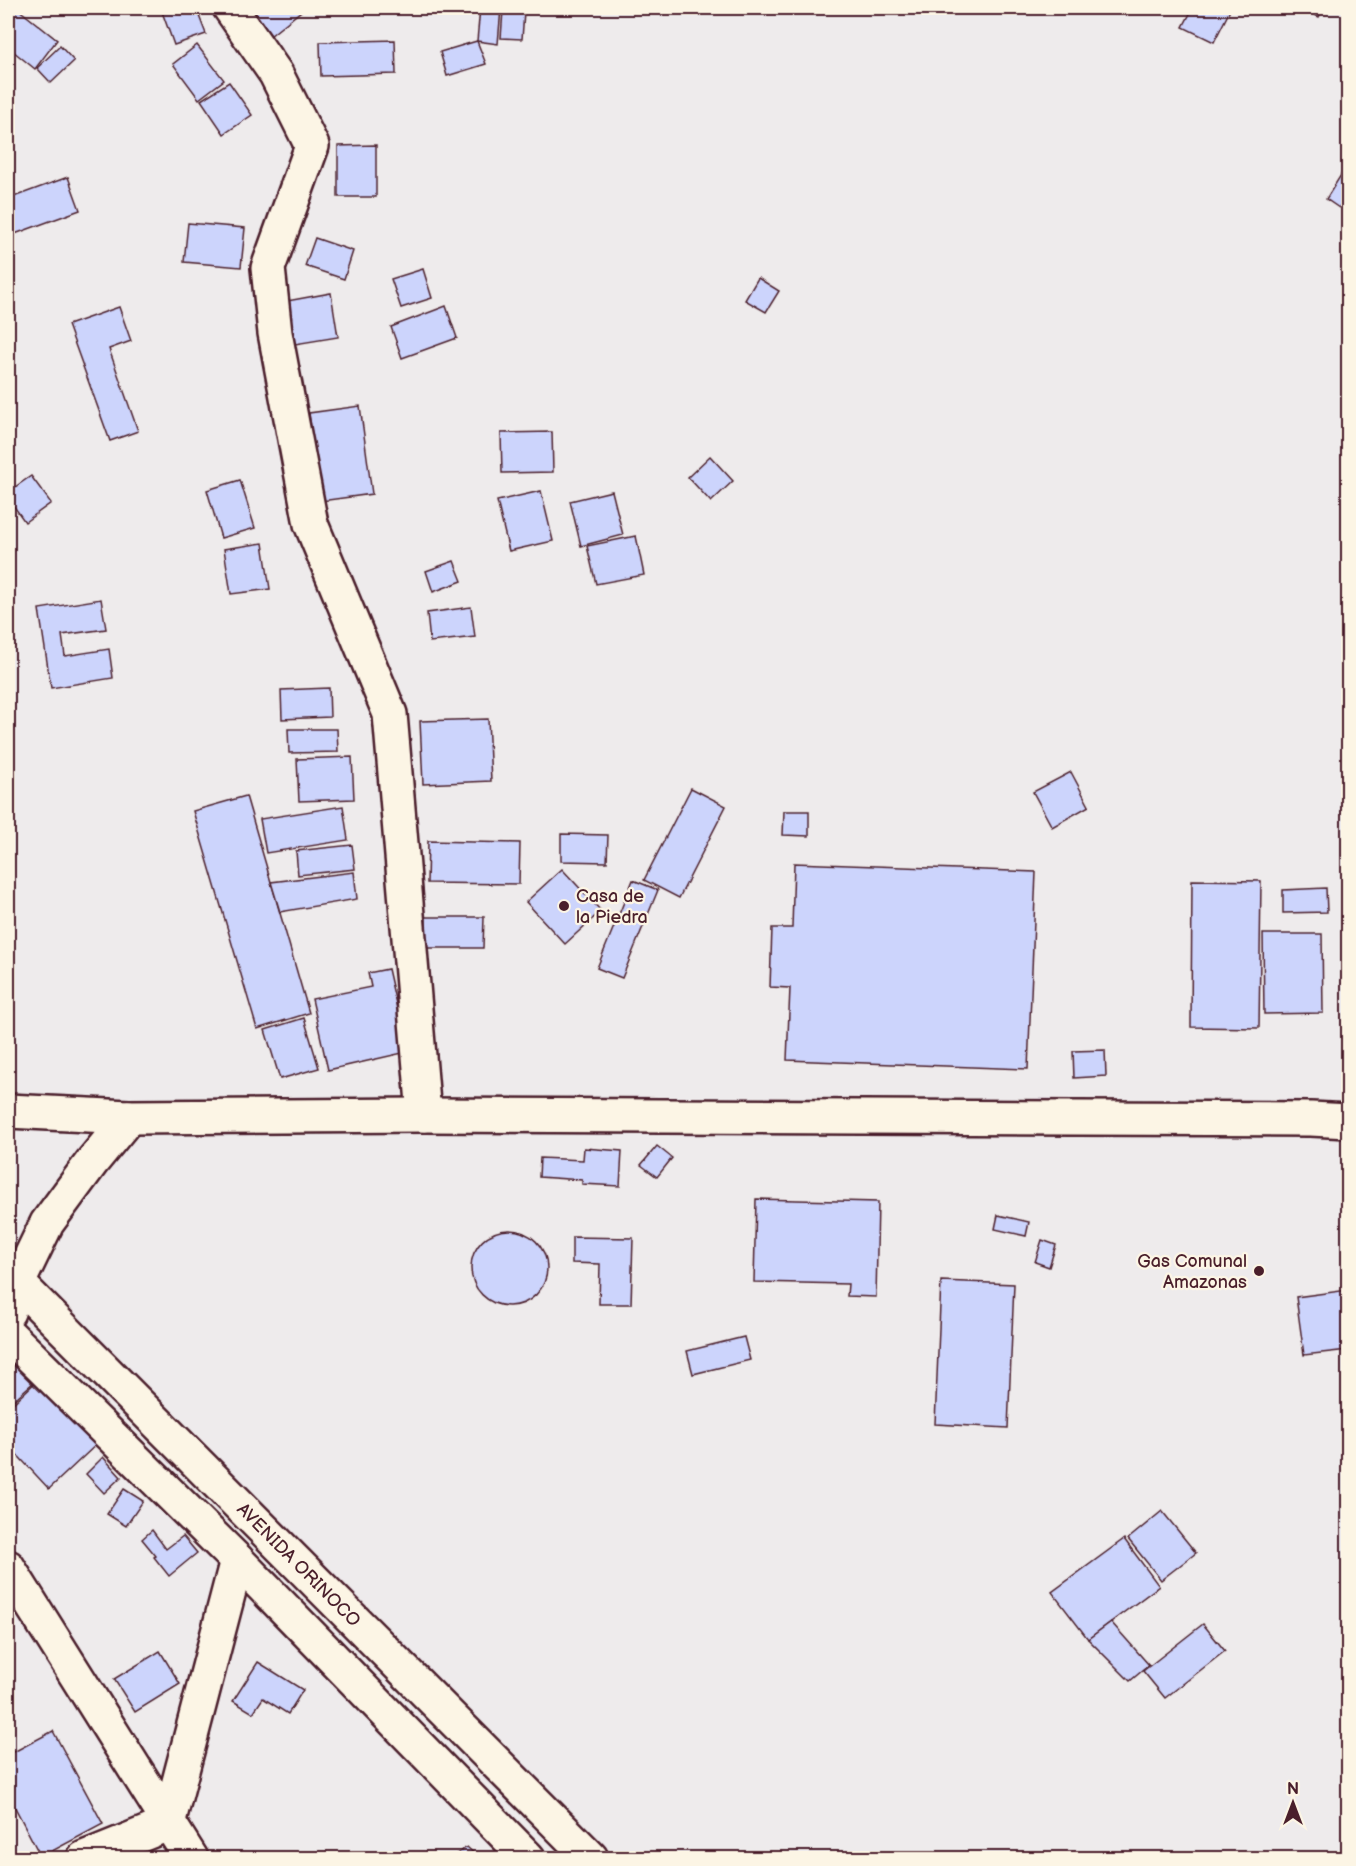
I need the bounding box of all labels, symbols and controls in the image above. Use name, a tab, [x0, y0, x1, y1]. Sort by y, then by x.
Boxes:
place label: Casa de la Piedra	[576, 886, 648, 928]
marker: Casa de la Piedra	[557, 899, 571, 913]
place label: Gas Comunal Amazonas	[1137, 1251, 1247, 1293]
marker: Gas Comunal Amazonas	[1252, 1264, 1266, 1278]
street label: AVENIDA ORINOCO	[233, 1499, 364, 1631]
north arrow	[1263, 1773, 1323, 1833]
text: N	[1287, 1780, 1299, 1799]

